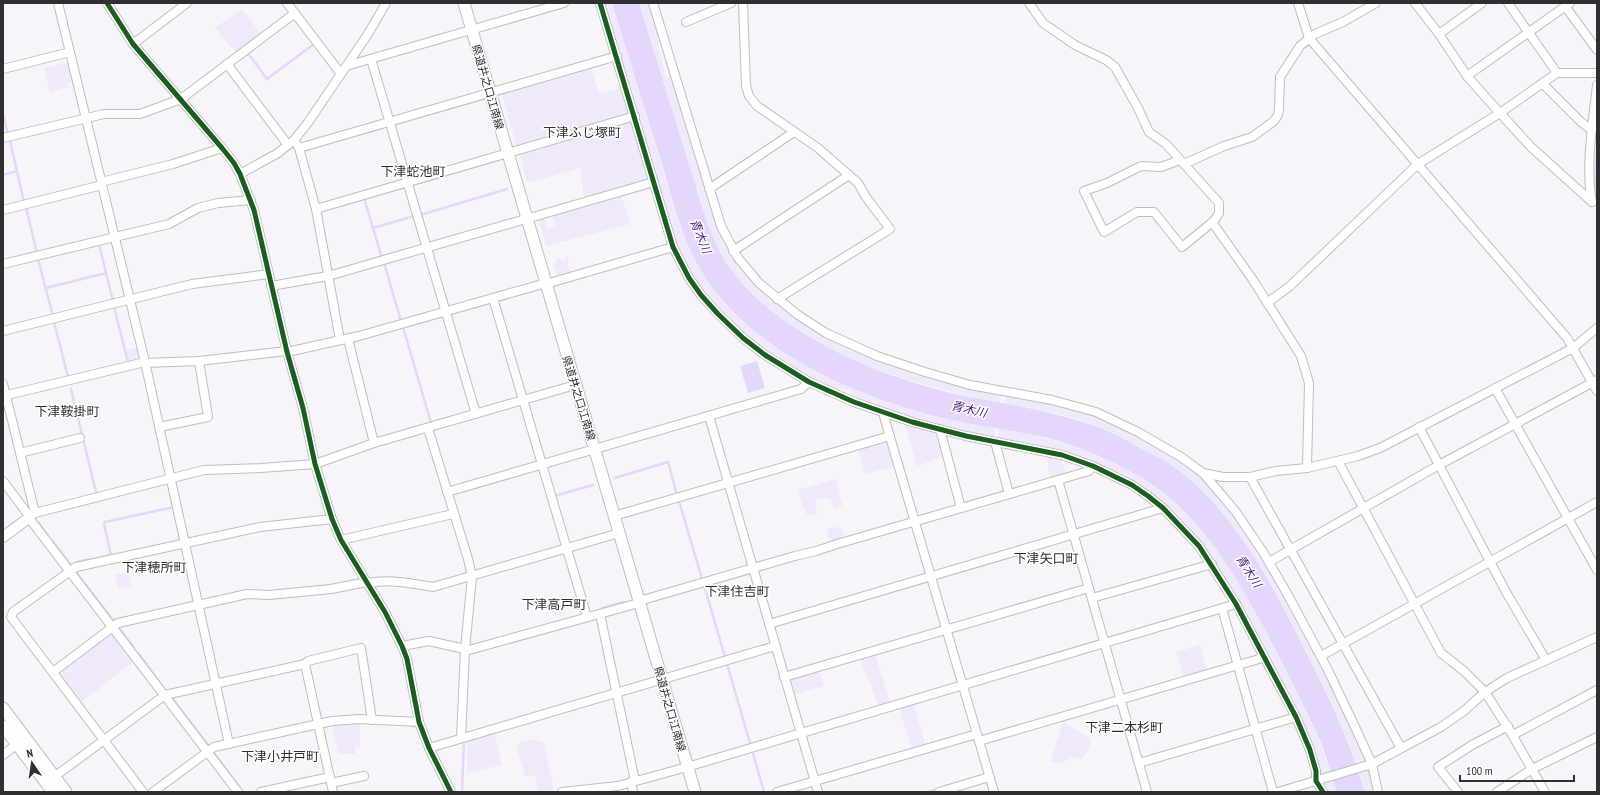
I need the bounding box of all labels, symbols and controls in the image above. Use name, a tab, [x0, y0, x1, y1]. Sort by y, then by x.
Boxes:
street label: 県道井之口江南線	[469, 43, 507, 131]
district label: 下津ふじ塚町	[543, 124, 621, 141]
district label: 下津蛇池町	[380, 163, 446, 180]
water label: 青木川	[687, 216, 715, 257]
street label: 県道井之口江南線	[559, 354, 599, 442]
water label: 青木川	[950, 398, 990, 421]
district label: 下津鞍掛町	[34, 403, 100, 420]
district label: 下津矢口町	[1013, 550, 1079, 567]
water label: 青木川	[1233, 552, 1266, 592]
district label: 下津穂所町	[121, 559, 187, 576]
district label: 下津住吉町	[704, 583, 770, 600]
district label: 下津高戸町	[521, 596, 587, 613]
street label: 県道井之口江南線	[651, 665, 689, 753]
district label: 下津二本杉町	[1085, 719, 1163, 736]
north arrow	[12, 743, 52, 783]
text: N	[25, 746, 34, 761]
district label: 下津小井戸町	[241, 748, 319, 765]
scale bar	[1460, 757, 1574, 783]
text: 100 m	[1466, 763, 1493, 778]

